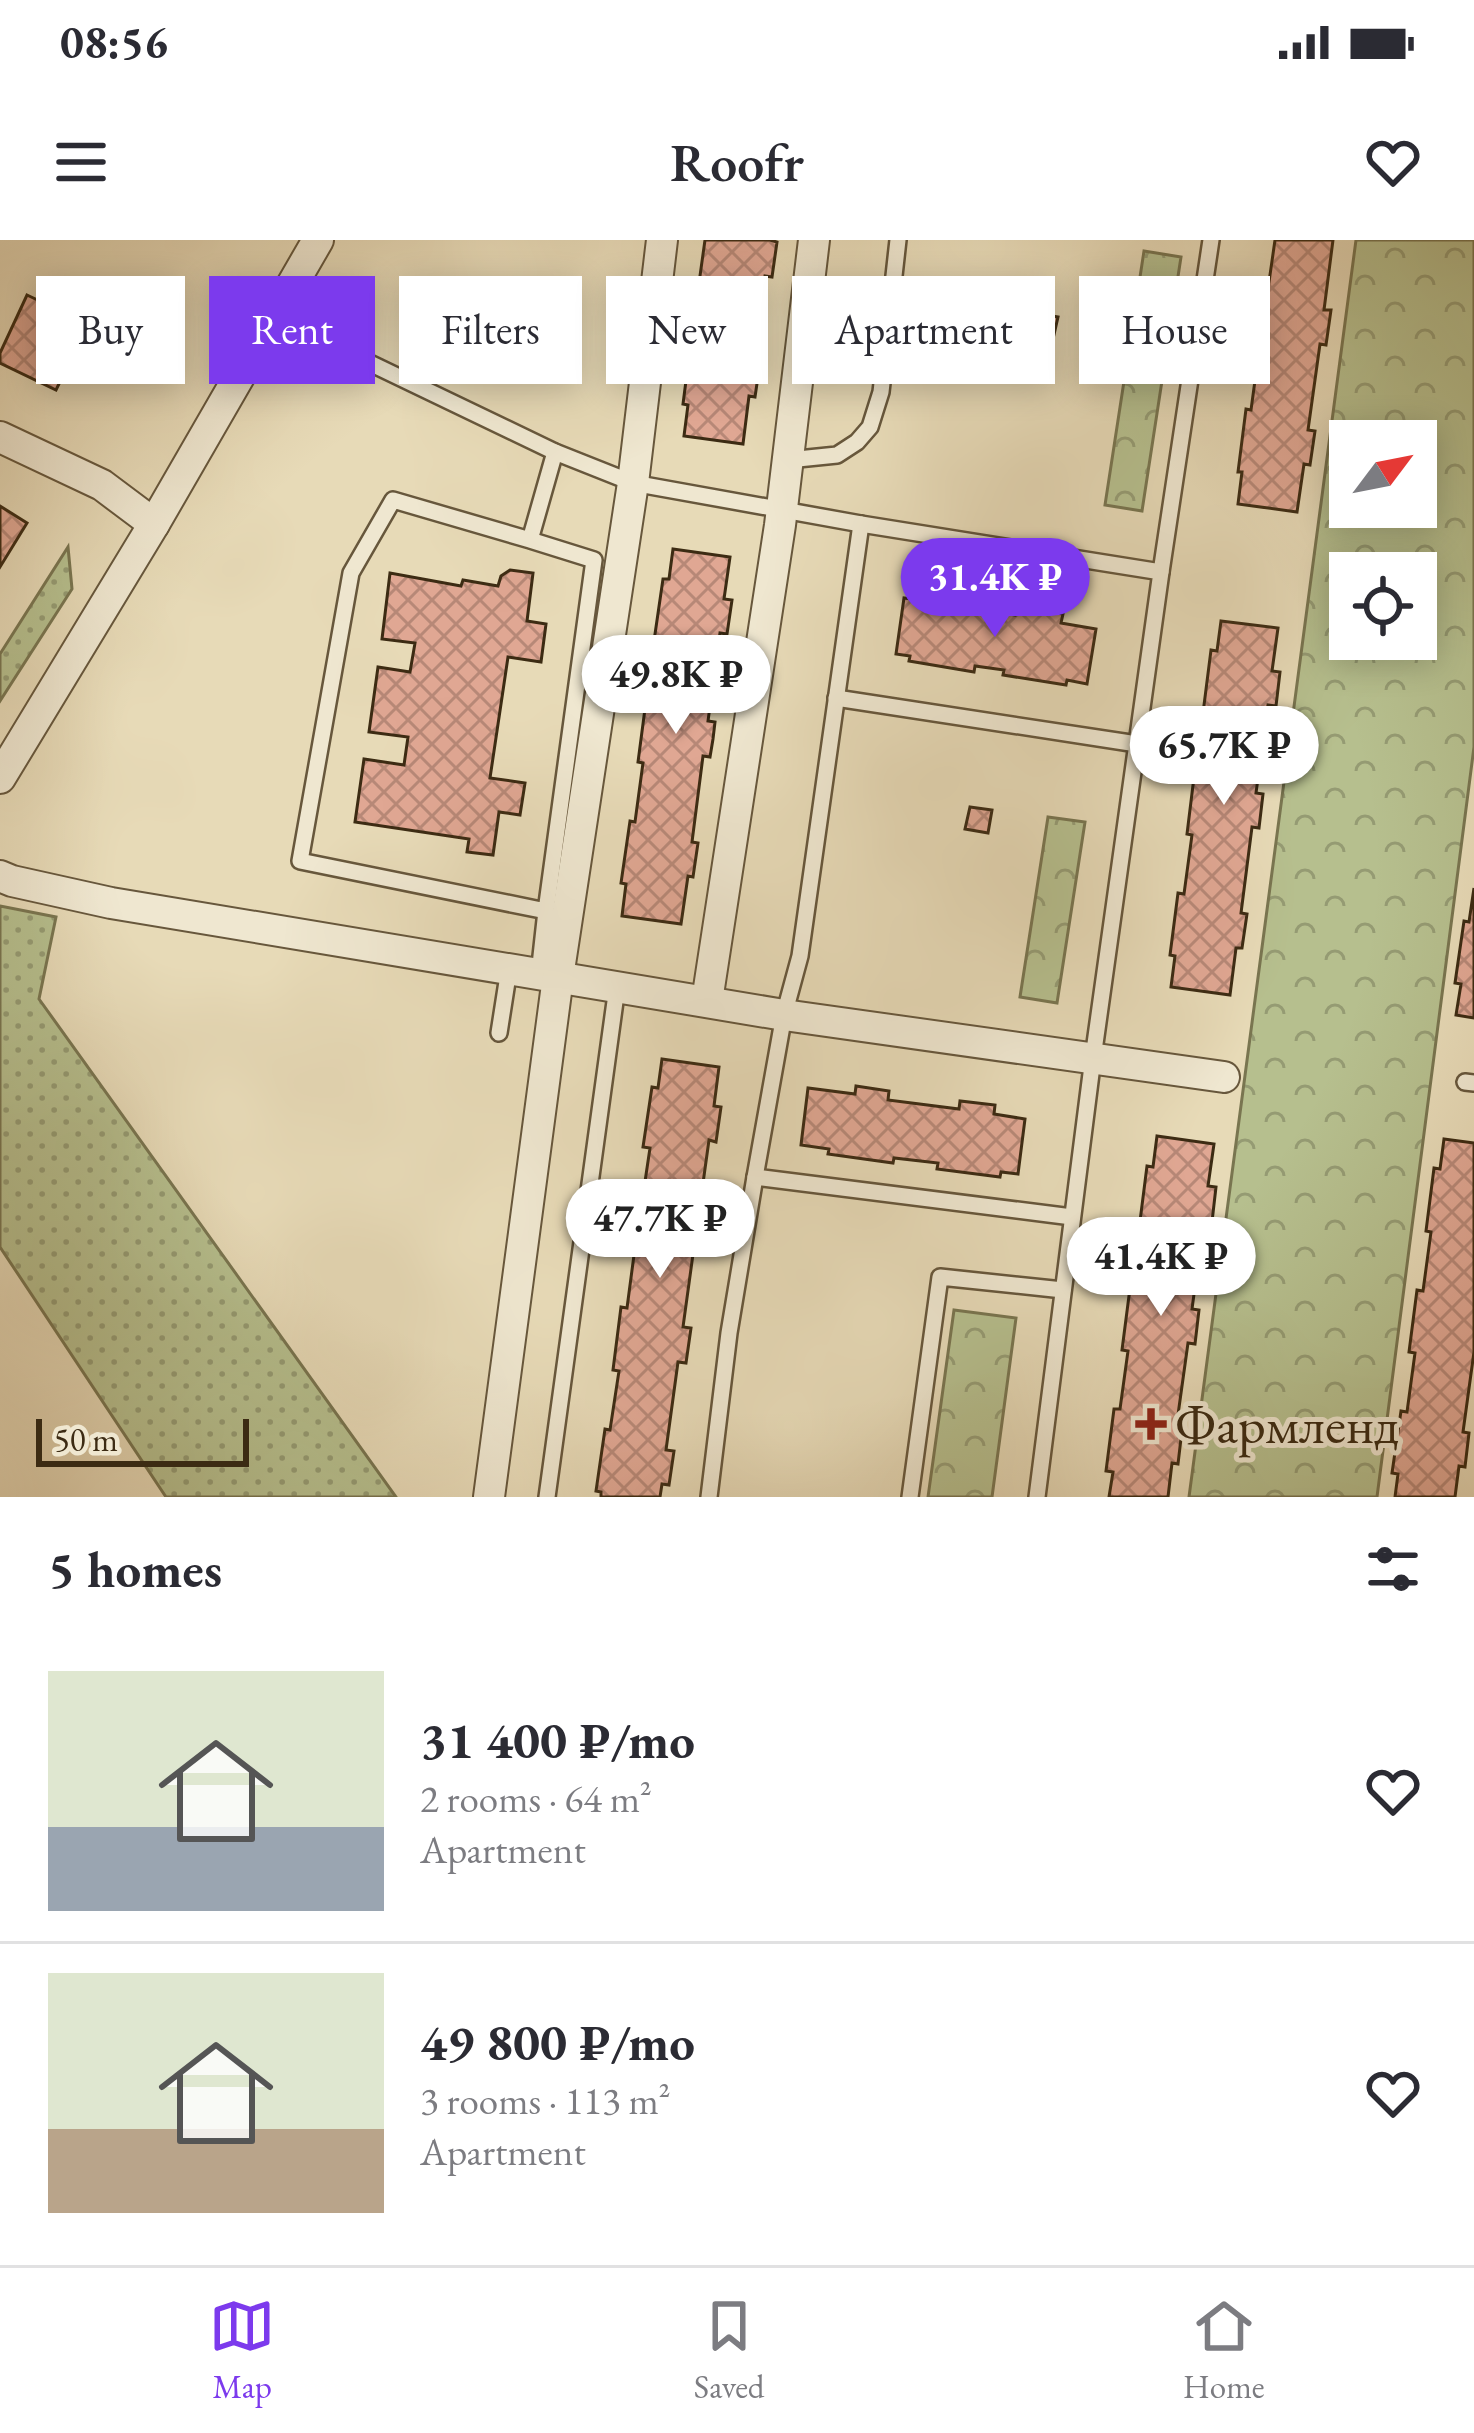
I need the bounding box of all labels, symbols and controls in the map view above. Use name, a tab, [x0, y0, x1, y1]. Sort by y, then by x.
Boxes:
text: 08:56	[60, 13, 168, 71]
text: Roofr	[670, 127, 804, 197]
icon: menu	[48, 129, 114, 195]
icon: heart	[1360, 129, 1426, 195]
chip: Buy	[36, 276, 185, 384]
chip: Rent	[209, 276, 375, 384]
chip: Filters	[399, 276, 582, 384]
chip: New	[606, 276, 768, 384]
chip: Apartment	[792, 276, 1055, 384]
chip: House	[1079, 276, 1270, 384]
north arrow	[1329, 420, 1437, 528]
map controls	[1329, 420, 1437, 660]
pin: 31.4K ₽	[884, 538, 1106, 640]
text: 31.4K ₽	[928, 551, 1062, 602]
button: locate	[1329, 552, 1437, 660]
pin: 49.8K ₽	[565, 635, 787, 737]
text: 49.8K ₽	[609, 648, 743, 699]
pin: 65.7K ₽	[1113, 706, 1335, 808]
text: 65.7K ₽	[1157, 719, 1291, 770]
pin: 47.7K ₽	[549, 1179, 771, 1281]
text: 47.7K ₽	[593, 1192, 727, 1243]
pin: 41.4K ₽	[1050, 1217, 1272, 1319]
text: 41.4K ₽	[1094, 1230, 1228, 1281]
place label: Фармленд	[1175, 1389, 1399, 1459]
marker: Фармленд	[1138, 1411, 1164, 1437]
scale bar	[36, 1413, 249, 1466]
text: 50 m	[54, 1418, 118, 1461]
text: 5 homes	[48, 1536, 222, 1602]
icon: filters	[1360, 1536, 1426, 1602]
text: 31 400 ₽/mo	[420, 1707, 695, 1773]
icon: home	[144, 1719, 288, 1863]
icon: heart	[1360, 1758, 1426, 1824]
text: 2 rooms · 64 m²	[420, 1773, 652, 1824]
text: Apartment	[420, 1824, 586, 1875]
text: 49 800 ₽/mo	[420, 2009, 695, 2075]
icon: home	[144, 2021, 288, 2165]
icon: heart	[1360, 2060, 1426, 2126]
text: 3 rooms · 113 m²	[420, 2075, 671, 2126]
text: Apartment	[420, 2126, 586, 2177]
tab: Map	[209, 2293, 275, 2408]
tab: Saved	[694, 2293, 765, 2408]
tab: Home	[1183, 2293, 1265, 2408]

